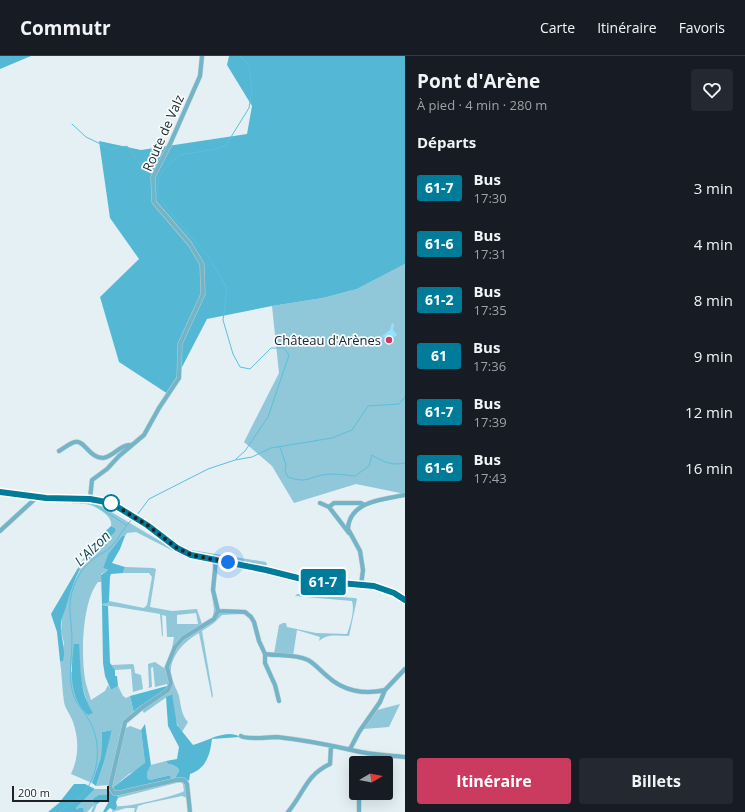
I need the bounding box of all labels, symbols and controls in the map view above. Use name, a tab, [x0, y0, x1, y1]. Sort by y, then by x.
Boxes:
text: Commutr	[20, 15, 111, 41]
text: Carte	[540, 18, 575, 37]
text: Itinéraire	[597, 18, 657, 37]
text: Favoris	[679, 18, 725, 37]
text: Pont d'Arène	[417, 68, 540, 94]
button: heart	[691, 69, 733, 111]
street label: Route de Valz	[138, 92, 188, 174]
text: À pied · 4 min · 280 m	[417, 96, 547, 114]
text: Départs	[417, 132, 476, 152]
text: Bus	[474, 169, 501, 189]
text: 61-7	[425, 178, 454, 197]
text: 3 min	[694, 178, 733, 198]
text: 17:30	[474, 189, 507, 207]
text: Bus	[474, 225, 501, 245]
text: 61-6	[425, 234, 454, 253]
text: 4 min	[694, 234, 733, 254]
text: 17:31	[474, 245, 507, 263]
text: Bus	[474, 281, 501, 301]
text: 61-2	[425, 290, 454, 309]
text: 8 min	[694, 290, 733, 310]
text: 17:35	[474, 301, 507, 319]
place label: Château d'Arènes	[274, 331, 381, 349]
marker: Château d'Arènes	[384, 335, 394, 345]
text: Bus	[473, 337, 500, 357]
text: 61	[431, 346, 447, 365]
text: 9 min	[694, 346, 733, 366]
text: 17:36	[473, 357, 506, 375]
text: Bus	[474, 393, 501, 413]
text: 61-7	[425, 402, 454, 421]
text: 12 min	[685, 402, 733, 422]
text: 17:39	[474, 413, 507, 431]
text: Bus	[474, 449, 501, 469]
text: 61-6	[425, 458, 454, 477]
text: 16 min	[685, 458, 733, 478]
text: 17:43	[474, 469, 507, 487]
unlabelled marker	[102, 494, 120, 512]
water label: L'Alzon	[70, 526, 114, 570]
your location	[218, 552, 238, 572]
line badge: 61-7	[295, 569, 351, 595]
text: 61-7	[309, 572, 337, 591]
north arrow	[349, 756, 393, 800]
map controls	[349, 756, 393, 800]
button: Itinéraire	[417, 758, 571, 804]
button: Billets	[579, 758, 733, 804]
scale bar	[12, 784, 109, 803]
text: 200 m	[18, 785, 50, 800]

